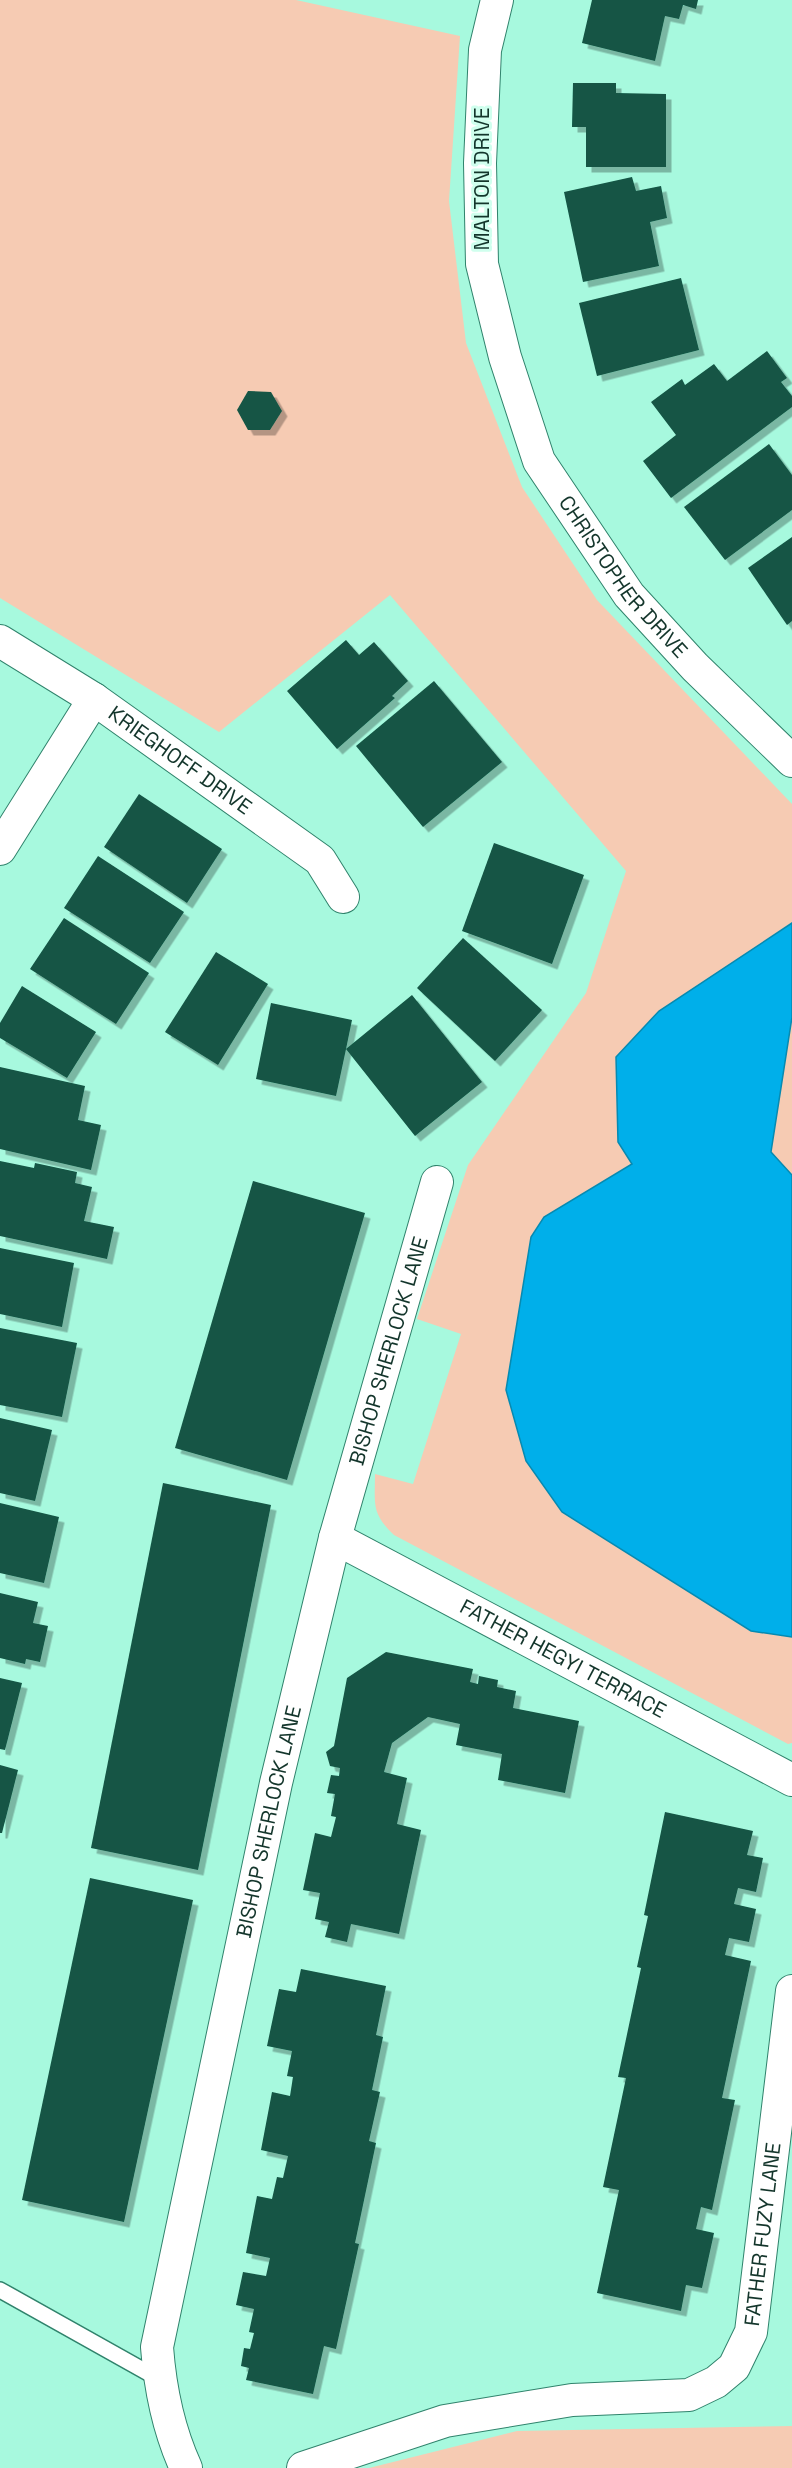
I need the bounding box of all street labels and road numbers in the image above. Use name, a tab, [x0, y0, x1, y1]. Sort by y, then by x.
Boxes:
street label: MALTON DRIVE	[468, 107, 495, 251]
street label: CHRISTOPHER DRIVE	[553, 490, 694, 663]
street label: KRIEGHOFF DRIVE	[103, 700, 257, 820]
street label: BISHOP SHERLOCK LANE	[343, 1233, 434, 1468]
street label: FATHER HEGYI TERRACE	[456, 1593, 671, 1724]
street label: BISHOP SHERLOCK LANE	[230, 1703, 307, 1940]
street label: FATHER FUZY LANE	[738, 2141, 787, 2328]

